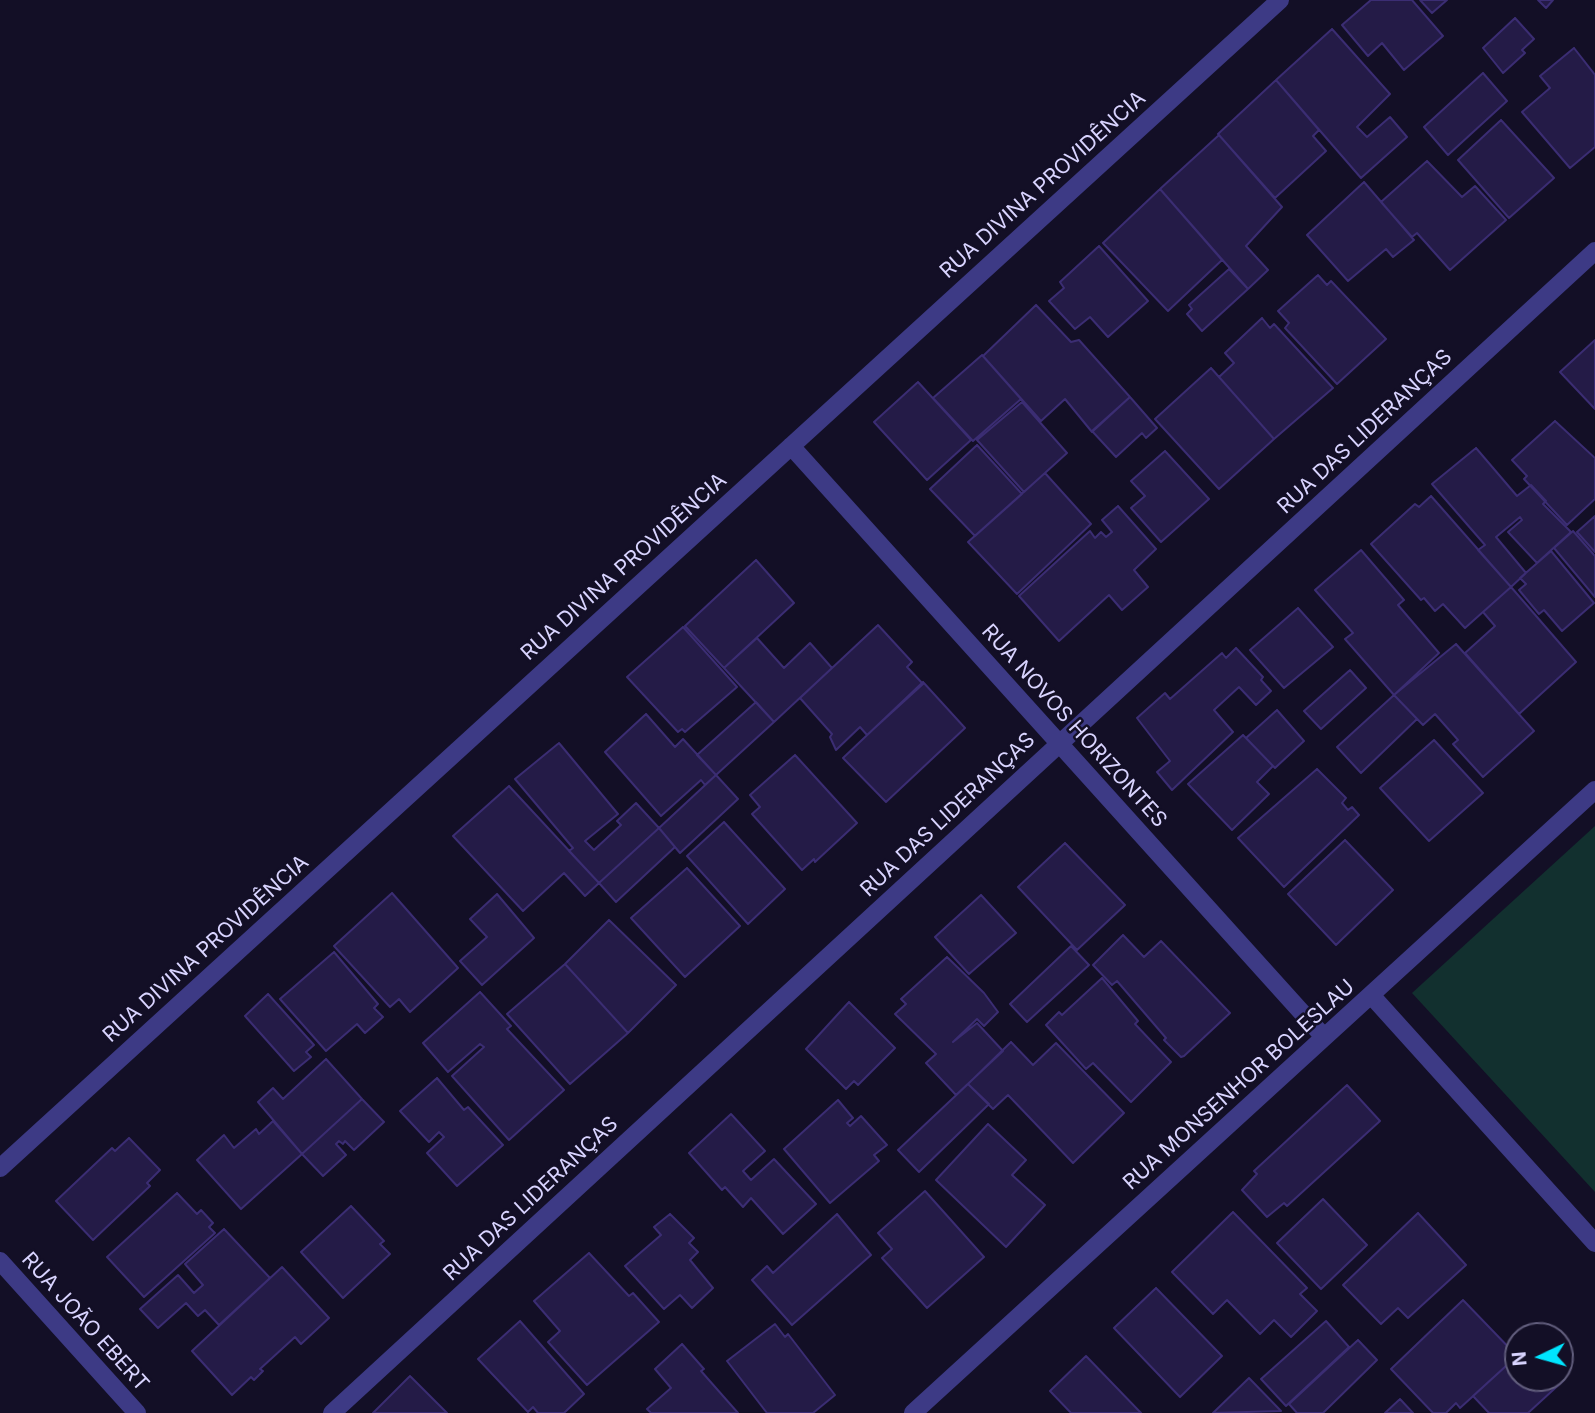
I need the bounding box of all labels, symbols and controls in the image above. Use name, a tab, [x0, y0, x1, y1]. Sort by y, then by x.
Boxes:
street label: RUA DIVINA PROVIDÊNCIA	[935, 86, 1151, 284]
street label: RUA DAS LIDERANÇAS	[1273, 345, 1457, 519]
street label: RUA DIVINA PROVIDÊNCIA	[516, 468, 732, 666]
street label: RUA NOVOS HORIZONTES	[976, 619, 1172, 833]
street label: RUA DAS LIDERANÇAS	[856, 728, 1040, 902]
street label: RUA DIVINA PROVIDÊNCIA	[98, 850, 314, 1048]
street label: RUA MONSENHOR BOLESLAU	[1118, 974, 1360, 1196]
street label: RUA DAS LIDERANÇAS	[439, 1112, 623, 1286]
street label: RUA JOÃO EBERT	[16, 1247, 154, 1397]
north arrow	[1504, 1322, 1574, 1392]
text: N	[1507, 1350, 1532, 1367]

